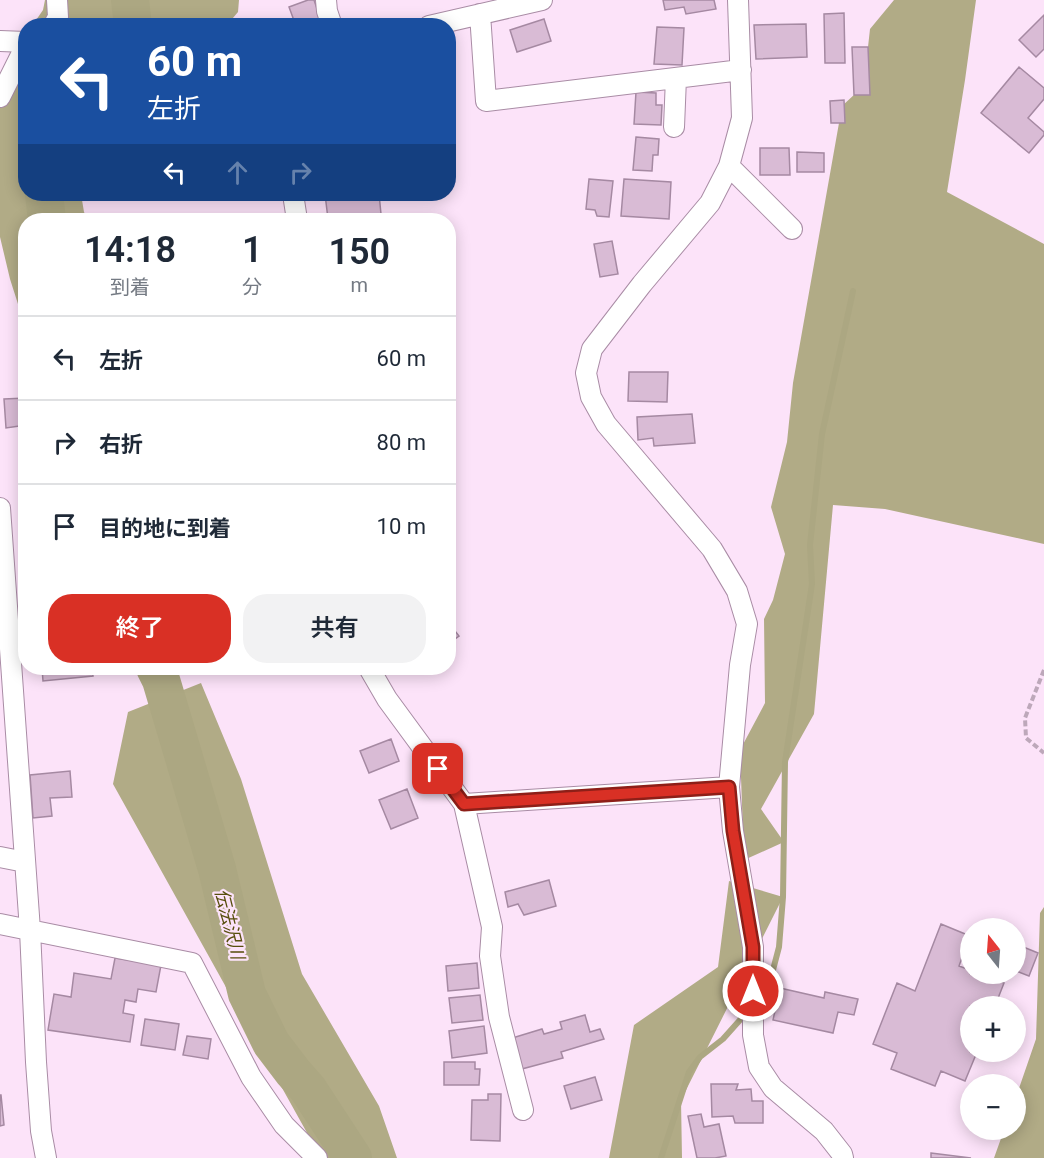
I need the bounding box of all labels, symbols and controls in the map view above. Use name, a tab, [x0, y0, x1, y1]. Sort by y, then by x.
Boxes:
text: 60 m	[147, 37, 242, 86]
icon: left	[48, 42, 126, 120]
text: 左折	[147, 93, 201, 125]
icon: left	[158, 156, 191, 189]
icon: ahead	[221, 156, 254, 189]
icon: right	[284, 156, 317, 189]
text: 14:18	[84, 229, 176, 271]
text: 1	[242, 229, 262, 271]
text: 150	[328, 231, 390, 273]
text: m	[350, 273, 368, 297]
text: 到着	[110, 275, 150, 299]
text: 分	[242, 275, 262, 299]
icon: left	[48, 342, 81, 375]
text: 60 m	[377, 346, 426, 371]
text: 左折	[99, 348, 143, 373]
icon: right	[48, 426, 81, 459]
text: 80 m	[377, 430, 426, 455]
text: 右折	[99, 432, 143, 457]
icon: arrive	[48, 510, 81, 543]
text: 10 m	[377, 514, 426, 539]
text: 目的地に到着	[99, 516, 231, 541]
button: 終了	[48, 594, 231, 663]
button: 共有	[243, 594, 426, 663]
pin	[412, 743, 463, 794]
icon: arrive	[421, 752, 454, 785]
water label: 伝法沢川	[211, 887, 249, 963]
north arrow	[960, 918, 1026, 984]
map controls	[960, 918, 1026, 1140]
position arrow	[721, 959, 785, 1023]
button: +	[960, 996, 1026, 1062]
button: −	[960, 1074, 1026, 1140]

